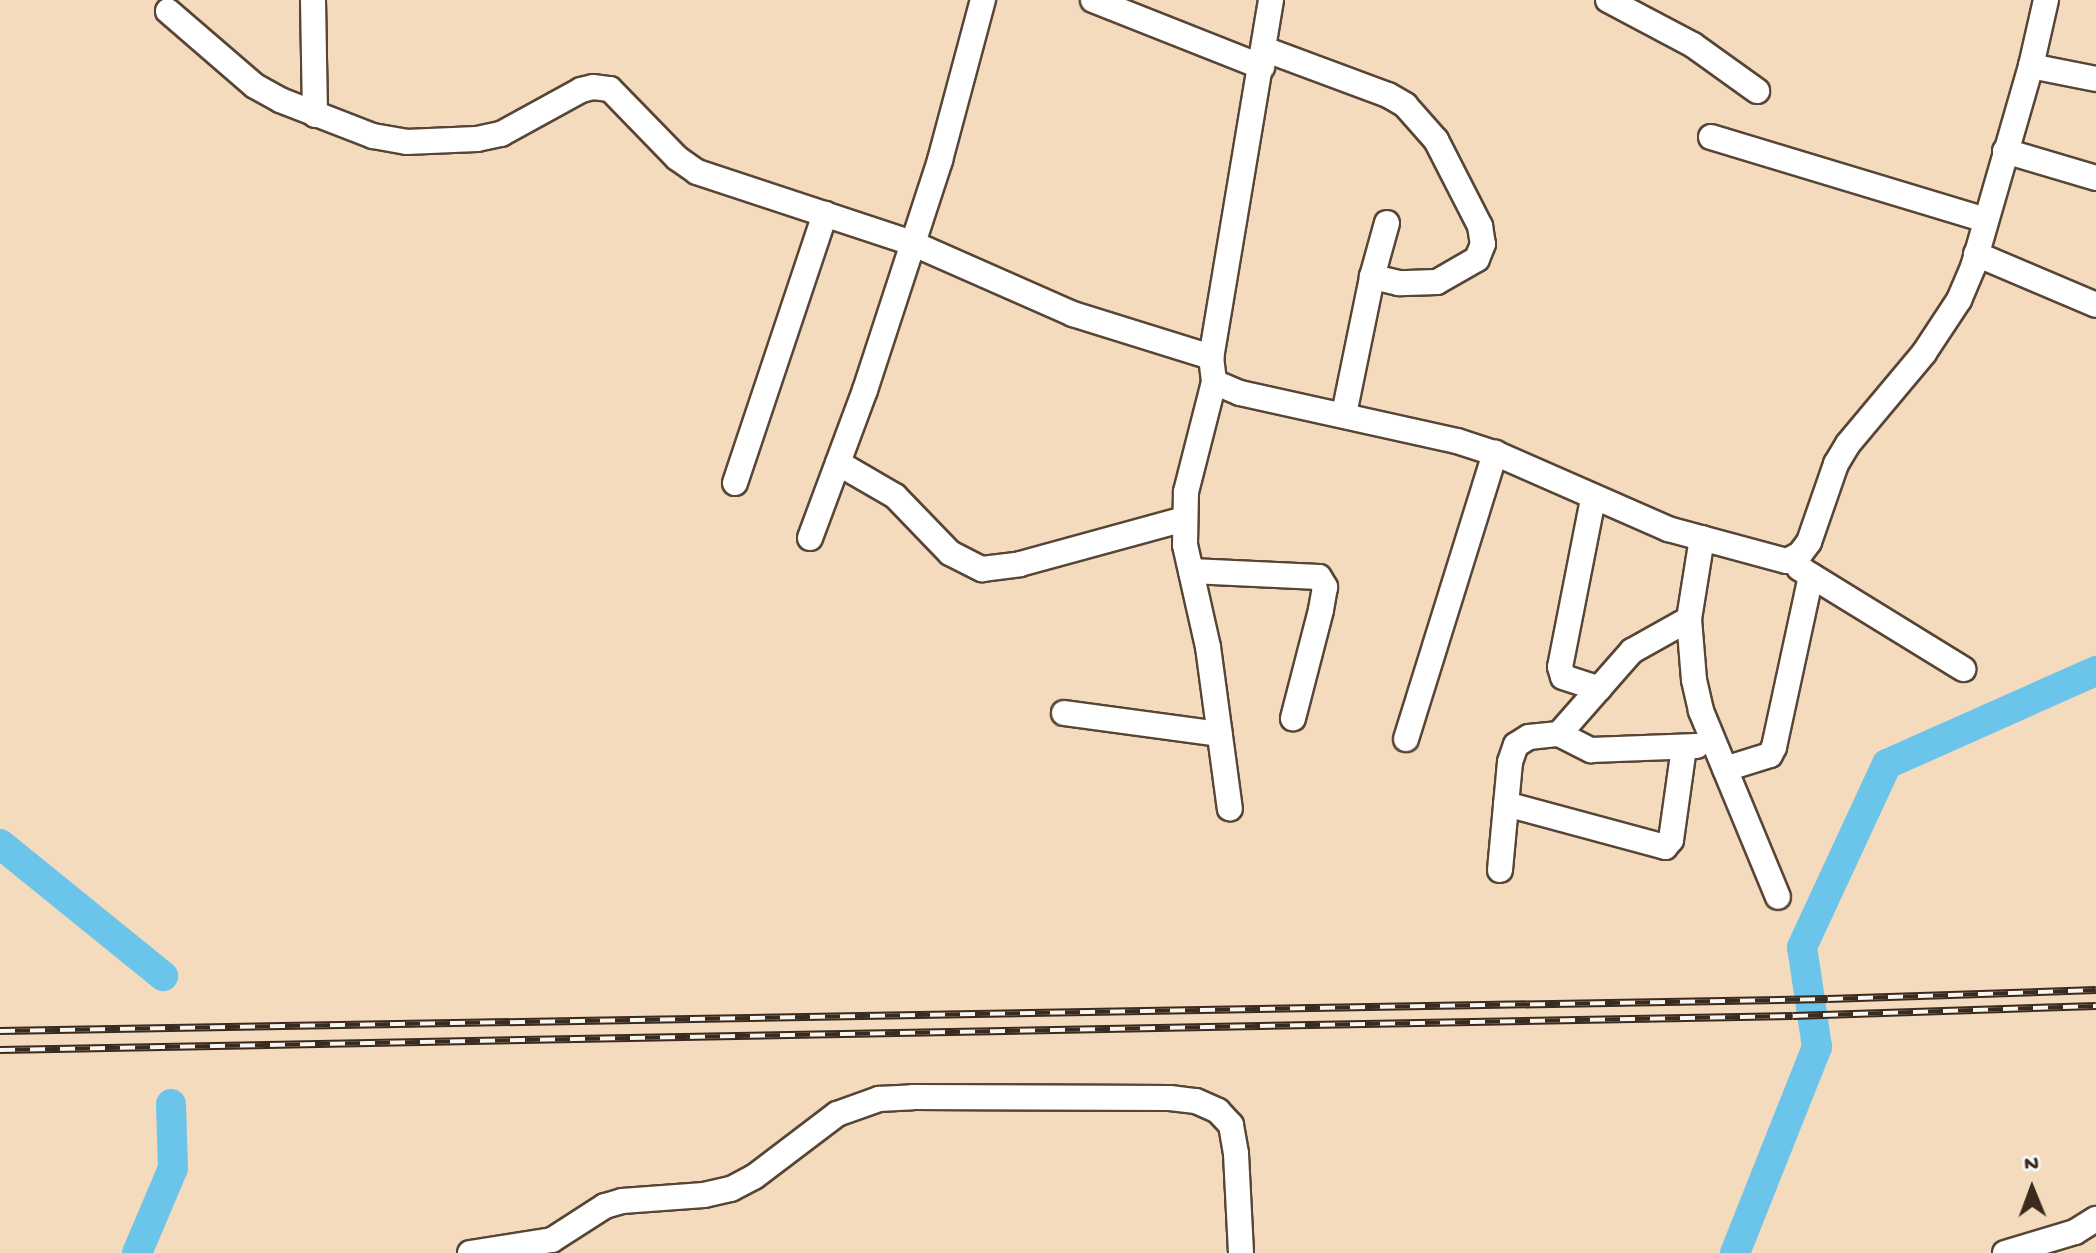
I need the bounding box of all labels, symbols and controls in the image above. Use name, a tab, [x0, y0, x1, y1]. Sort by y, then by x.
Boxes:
north arrow	[1992, 1149, 2072, 1229]
text: N	[2024, 1152, 2039, 1178]

